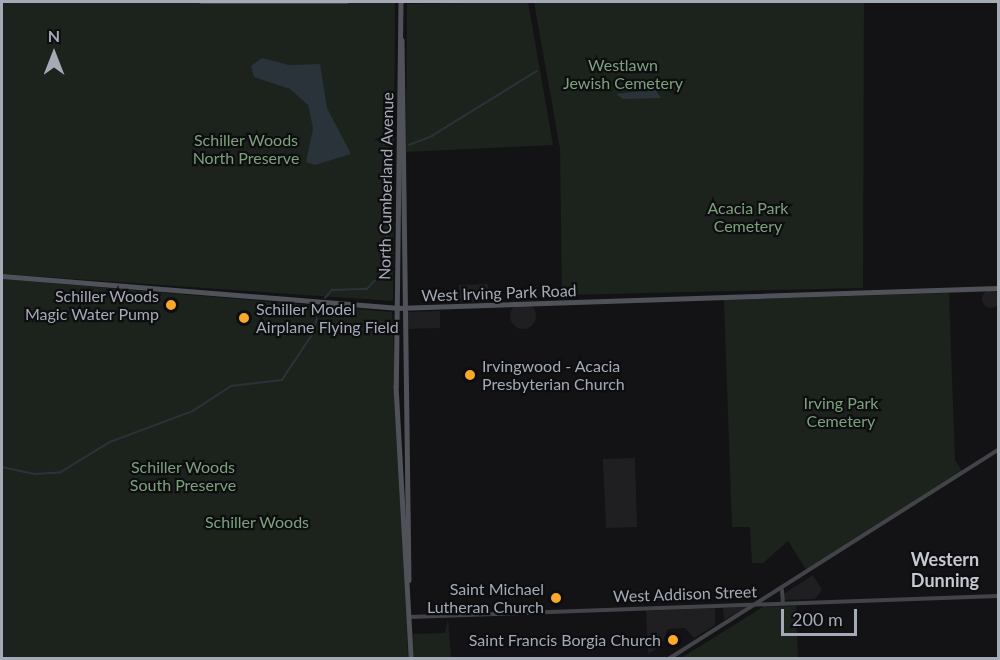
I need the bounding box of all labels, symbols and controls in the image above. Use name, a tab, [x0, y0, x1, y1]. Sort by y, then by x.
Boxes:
north arrow	[24, 24, 84, 84]
text: N	[48, 26, 60, 45]
park label: Westlawn Jewish Cemetery	[563, 55, 683, 93]
street label: North Cumberland Avenue	[375, 92, 397, 280]
park label: Schiller Woods North Preserve	[193, 130, 299, 168]
park label: Acacia Park Cemetery	[708, 198, 788, 236]
street label: West Irving Park Road	[421, 281, 577, 305]
place label: Schiller Woods Magic Water Pump	[24, 286, 159, 324]
marker: Schiller Woods Magic Water Pump	[164, 298, 178, 312]
place label: Schiller Model Airplane Flying Field	[256, 299, 399, 337]
marker: Schiller Model Airplane Flying Field	[237, 311, 251, 325]
place label: Irvingwood - Acacia Presbyterian Church	[482, 356, 625, 394]
marker: Irvingwood - Acacia Presbyterian Church	[463, 368, 477, 382]
park label: Irving Park Cemetery	[804, 393, 878, 431]
park label: Schiller Woods South Preserve	[130, 457, 236, 495]
park label: Schiller Woods	[205, 512, 309, 532]
district label: Western Dunning	[911, 549, 979, 592]
place label: Saint Michael Lutheran Church	[427, 579, 544, 617]
street label: West Addison Street	[612, 582, 758, 606]
marker: Saint Michael Lutheran Church	[549, 591, 563, 605]
scale bar	[784, 597, 860, 635]
text: 200 m	[792, 608, 843, 630]
place label: Saint Francis Borgia Church	[469, 630, 661, 650]
marker: Saint Francis Borgia Church	[666, 633, 680, 647]

